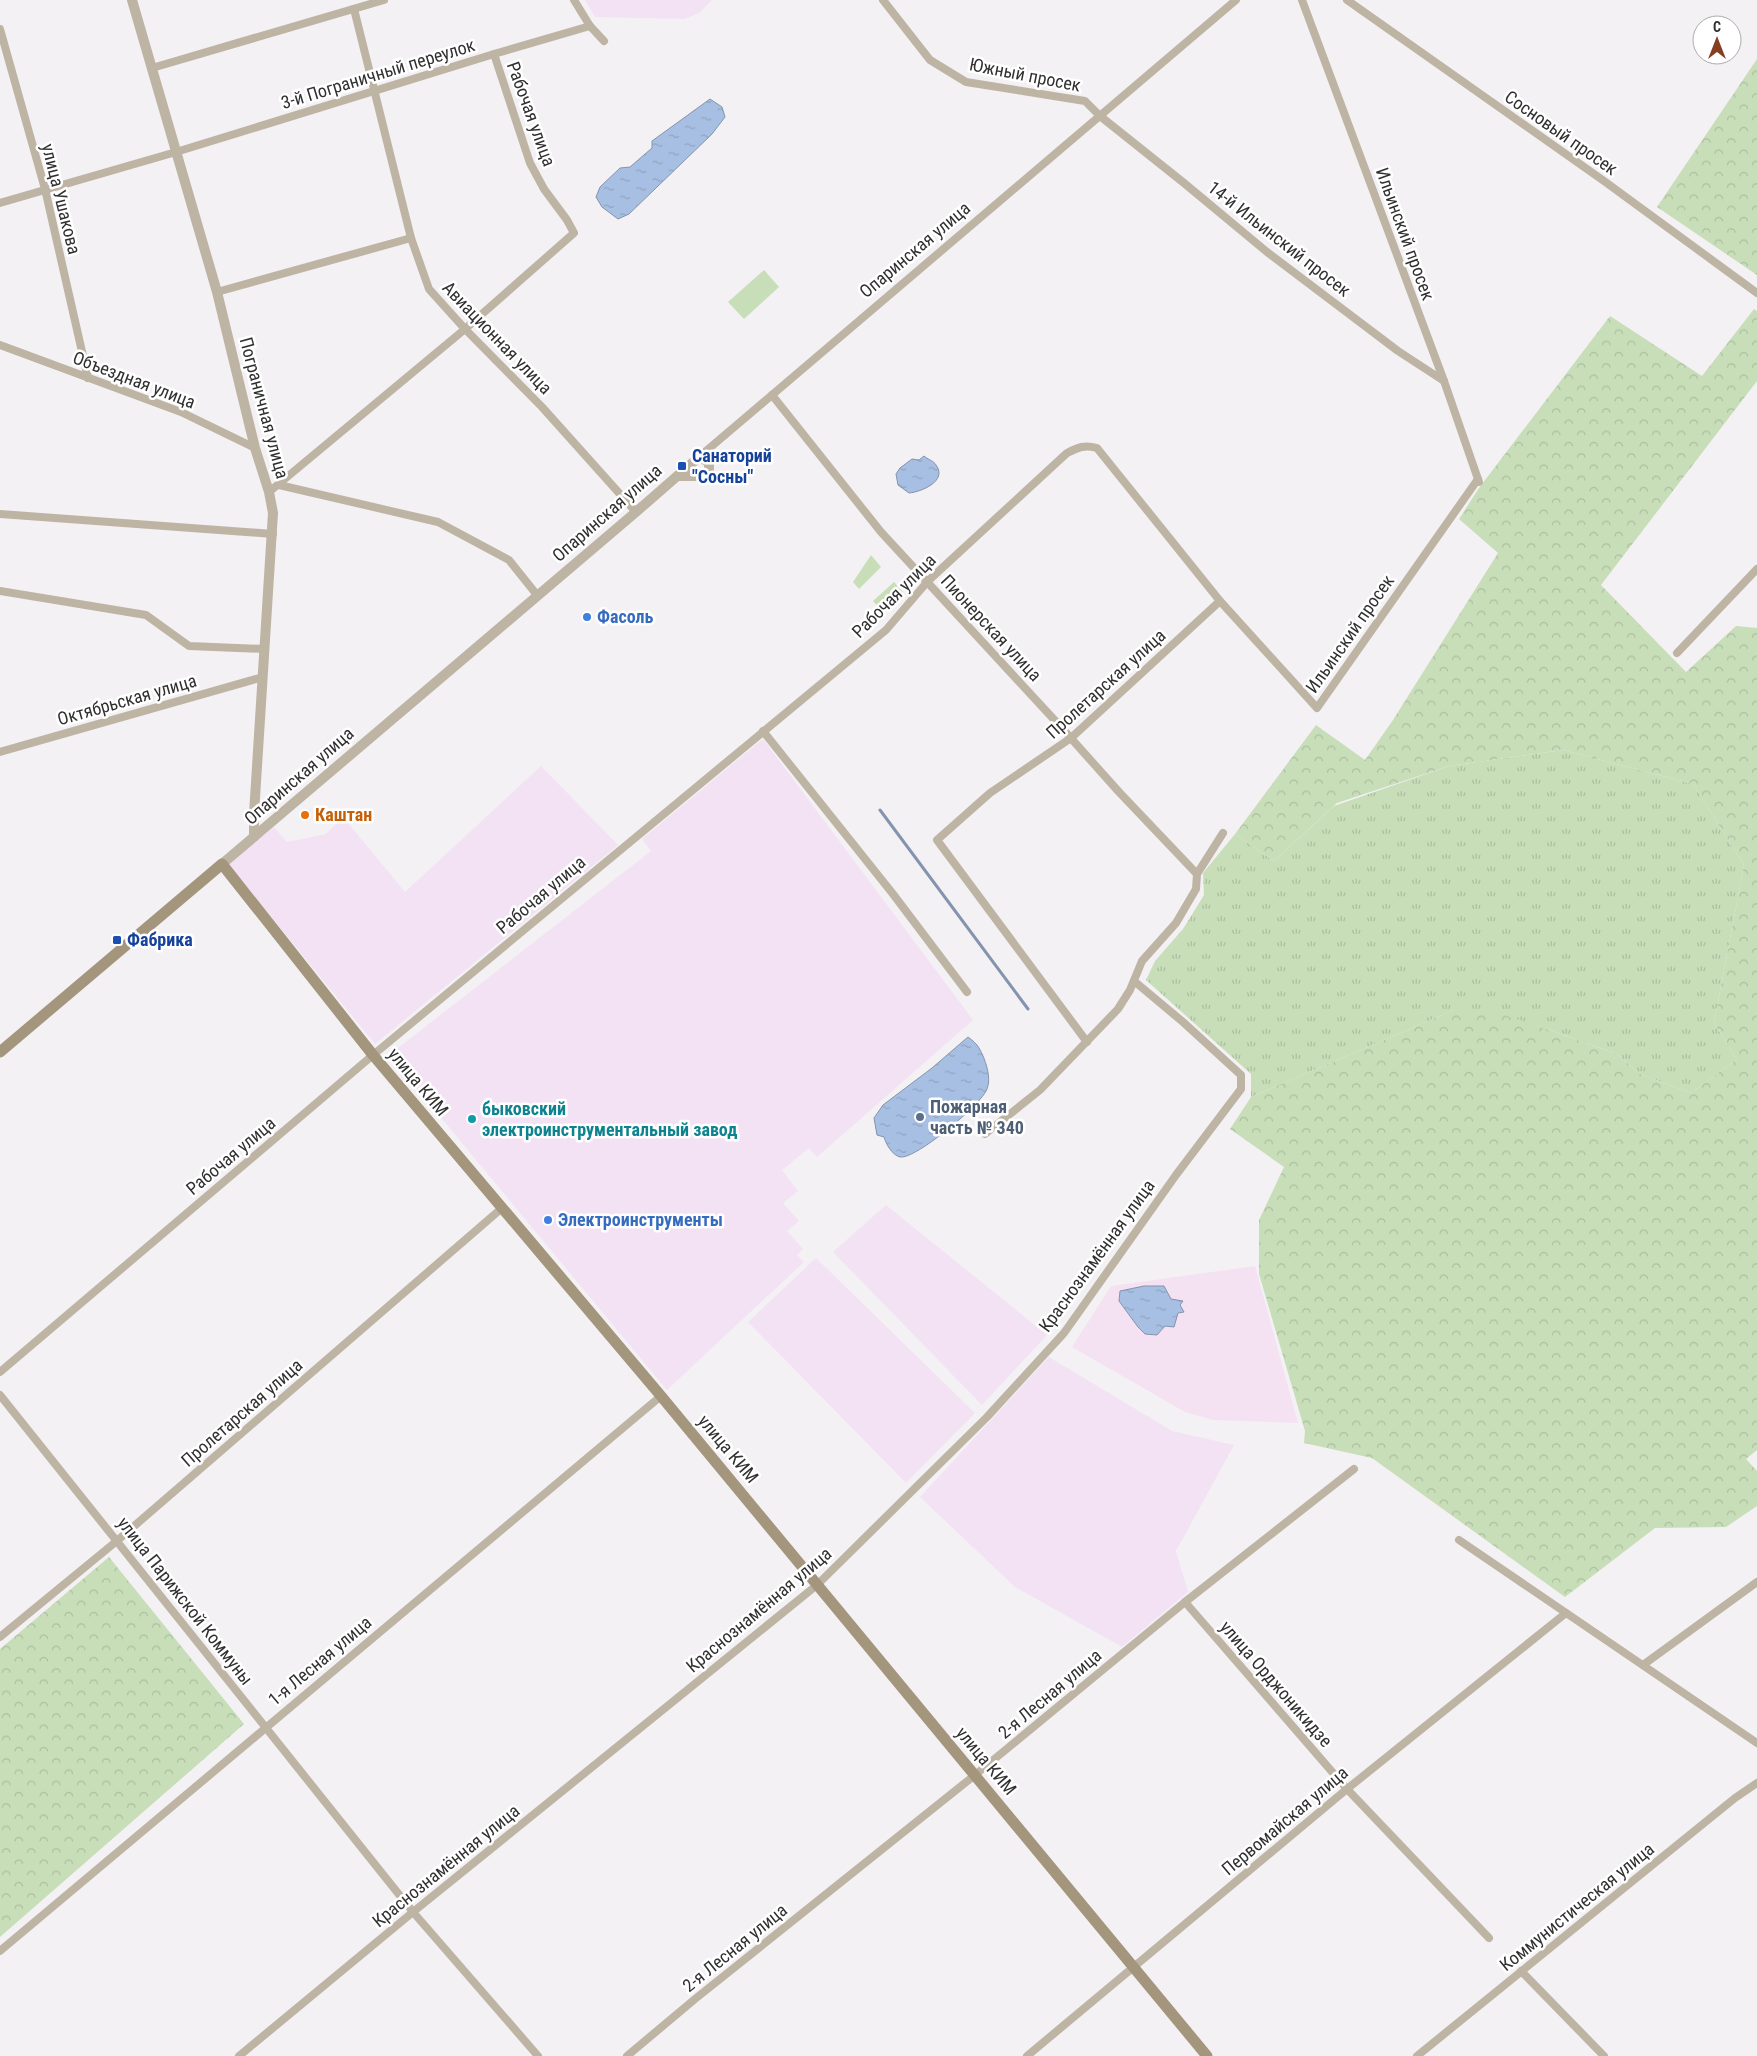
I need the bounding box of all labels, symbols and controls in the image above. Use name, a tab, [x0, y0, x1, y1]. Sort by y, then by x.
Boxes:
north arrow	[1692, 15, 1742, 65]
text: С	[1713, 19, 1721, 35]
street label: 3-й Пограничный переулок	[278, 34, 478, 113]
street label: Южный просек	[968, 53, 1083, 96]
street label: Рабочая улица	[503, 59, 560, 169]
street label: Сосновый просек	[1501, 86, 1622, 179]
street label: улица Ушакова	[38, 141, 85, 256]
street label: Ильинский просек	[1372, 165, 1439, 303]
street label: 14-й Ильинский просек	[1204, 176, 1355, 301]
street label: Опаринская улица	[855, 197, 974, 302]
street label: Авиационная улица	[438, 277, 556, 398]
street label: Пограничная улица	[236, 335, 293, 481]
street label: Объездная улица	[70, 347, 198, 413]
place label: Санаторий "Сосны"	[692, 445, 772, 487]
street label: Опаринская улица	[548, 460, 666, 566]
marker: Санаторий "Сосны"	[676, 460, 688, 472]
street label: Рабочая улица	[847, 549, 940, 642]
street label: Пионерская улица	[937, 570, 1046, 685]
street label: Ильинский просек	[1301, 570, 1398, 697]
place label: Фасоль	[597, 606, 654, 627]
marker: Фасоль	[581, 611, 593, 623]
street label: Пролетарская улица	[1042, 624, 1170, 743]
street label: Октябрьская улица	[55, 670, 199, 729]
street label: Опаринская улица	[240, 723, 358, 829]
place label: Каштан	[315, 804, 372, 825]
marker: Каштан	[299, 809, 311, 821]
street label: Рабочая улица	[492, 851, 590, 938]
place label: Фабрика	[127, 929, 193, 950]
marker: Фабрика	[111, 934, 123, 946]
street label: улица КИМ	[384, 1043, 453, 1120]
place label: Пожарная часть № 340	[930, 1096, 1024, 1138]
place label: быковский электроинструментальный завод	[482, 1098, 737, 1140]
marker: Пожарная часть № 340	[914, 1111, 926, 1123]
street label: Рабочая улица	[182, 1112, 280, 1199]
marker: быковский электроинструментальный завод	[466, 1113, 478, 1125]
street label: Краснознамённая улица	[1034, 1175, 1159, 1336]
place label: Электроинструменты	[558, 1209, 723, 1230]
marker: Электроинструменты	[542, 1214, 554, 1226]
street label: Пролетарская улица	[177, 1354, 306, 1471]
street label: улица КИМ	[694, 1410, 763, 1487]
street label: улица Парижской Коммуны	[113, 1513, 258, 1689]
street label: Краснознамённая улица	[682, 1543, 836, 1677]
street label: 1-я Лесная улица	[264, 1611, 376, 1710]
street label: улица Орджоникидзе	[1216, 1616, 1337, 1751]
street label: 2-я Лесная улица	[994, 1644, 1106, 1743]
street label: улица КИМ	[952, 1722, 1021, 1799]
street label: Первомайская улица	[1217, 1762, 1352, 1879]
street label: Краснознамённая улица	[368, 1800, 523, 1931]
street label: Коммунистическая улица	[1495, 1838, 1658, 1975]
street label: 2-я Лесная улица	[678, 1899, 791, 1996]

